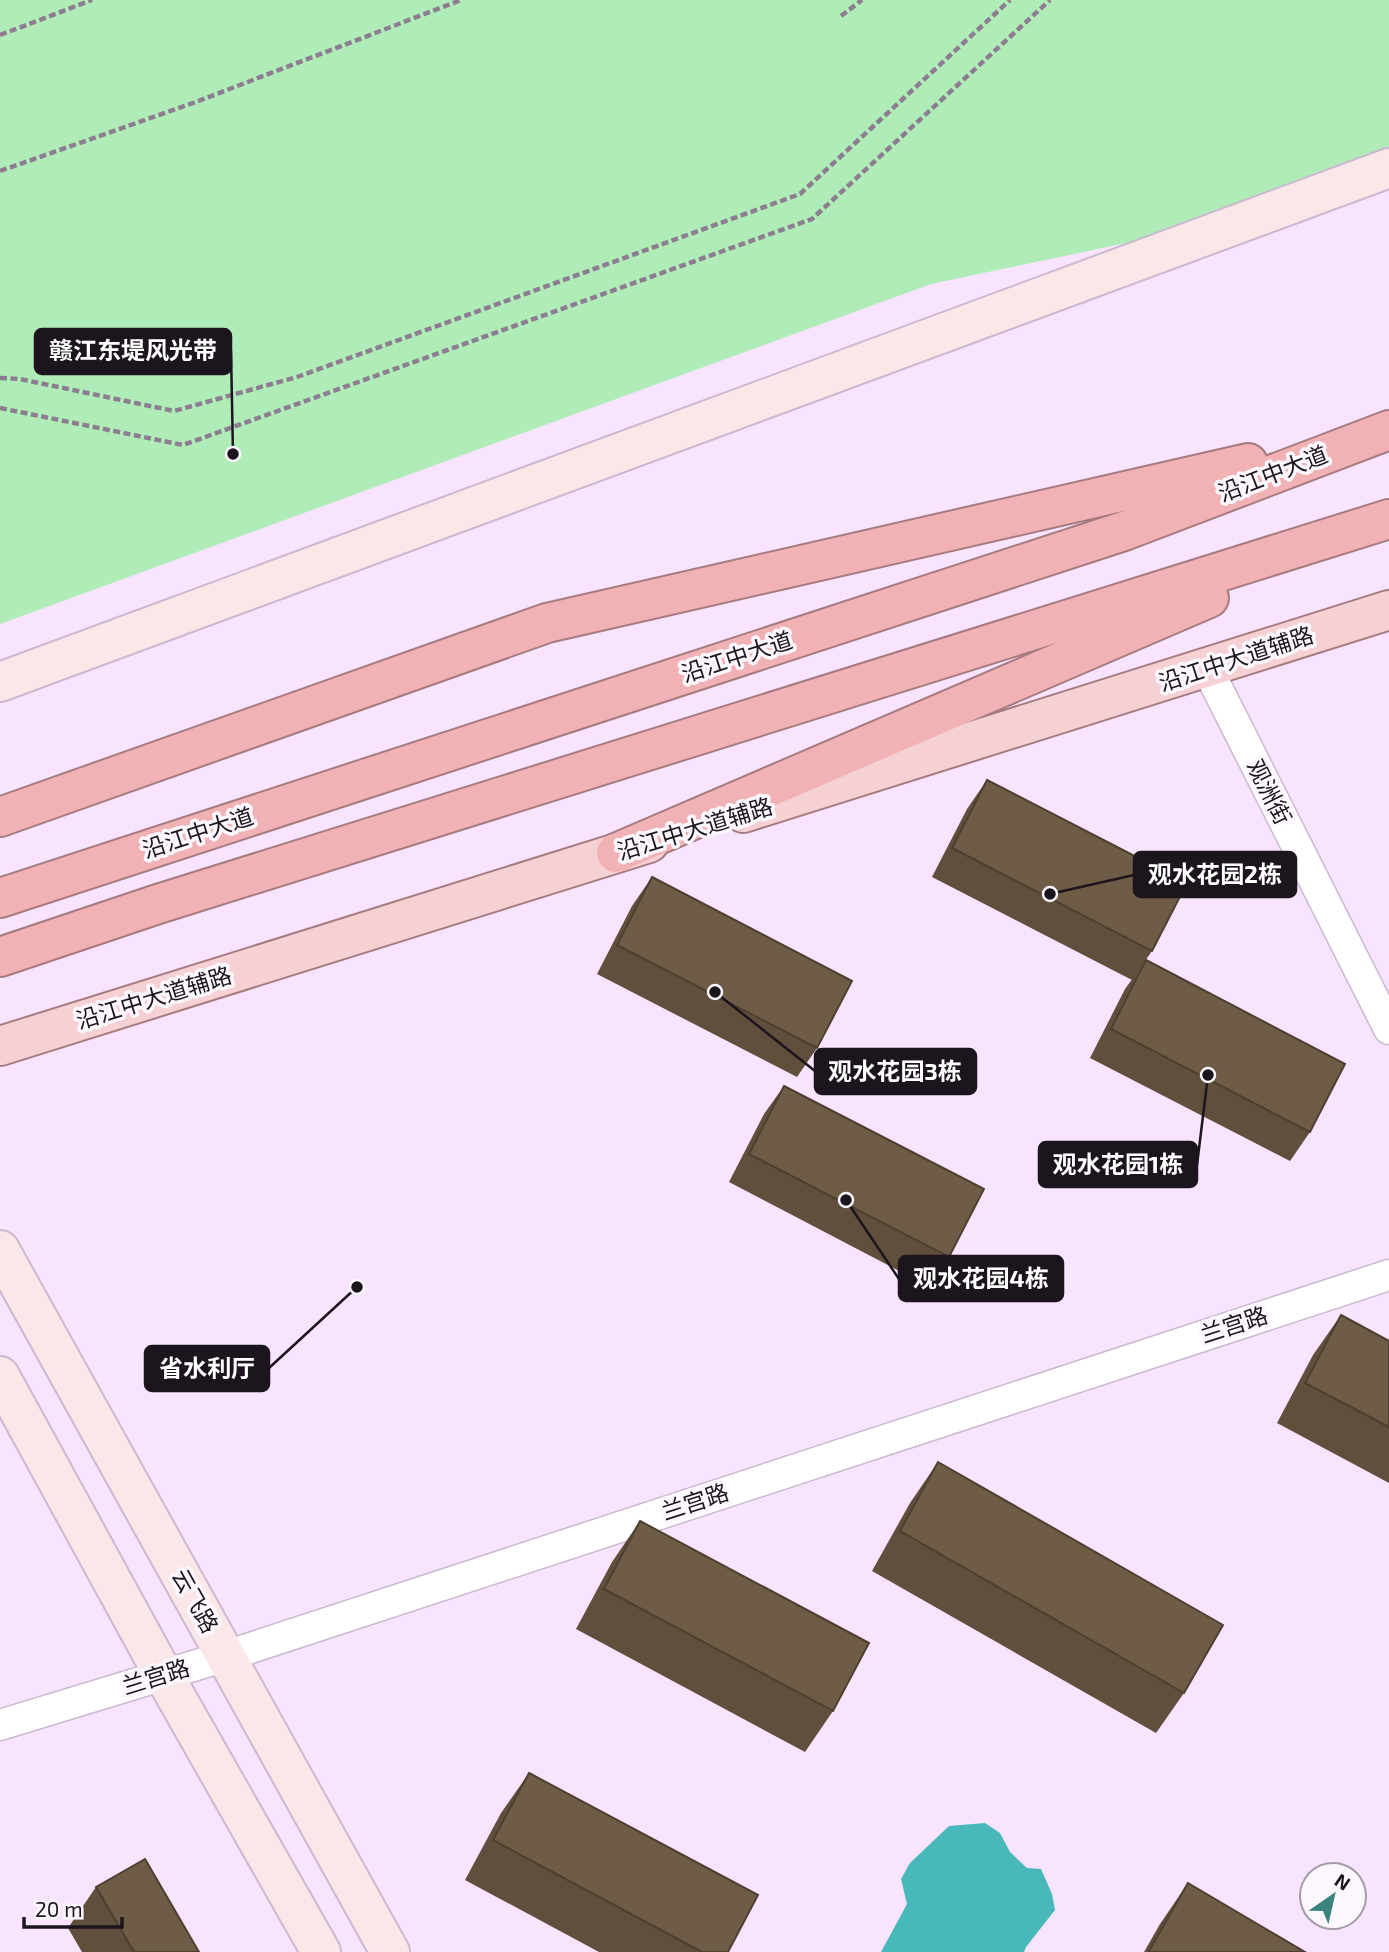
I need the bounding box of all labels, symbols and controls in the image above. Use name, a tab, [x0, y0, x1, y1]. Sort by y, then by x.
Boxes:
callout: 赣江东堤风光带	[35, 329, 231, 374]
text: 赣江东堤风光带	[49, 335, 217, 364]
street label: 沿江中大道	[1214, 439, 1331, 507]
street label: 沿江中大道辅路	[1155, 620, 1317, 696]
street label: 沿江中大道	[678, 625, 796, 687]
street label: 观洲街	[1242, 754, 1298, 829]
street label: 沿江中大道辅路	[614, 791, 776, 865]
street label: 沿江中大道	[139, 801, 257, 863]
callout: 观水花园2栋	[1134, 852, 1296, 897]
text: 观水花园2栋	[1148, 859, 1282, 888]
street label: 沿江中大道辅路	[73, 960, 235, 1034]
callout: 观水花园3栋	[815, 1049, 976, 1094]
text: 观水花园3栋	[828, 1056, 962, 1085]
callout: 观水花园1栋	[1039, 1142, 1197, 1187]
text: 观水花园1栋	[1053, 1149, 1183, 1178]
callout: 观水花园4栋	[899, 1256, 1063, 1301]
text: 观水花园4栋	[913, 1263, 1049, 1292]
street label: 兰宫路	[1197, 1300, 1271, 1348]
callout: 省水利厅	[145, 1346, 269, 1391]
text: 省水利厅	[159, 1353, 255, 1382]
street label: 兰宫路	[658, 1477, 732, 1525]
street label: 云飞路	[167, 1564, 225, 1637]
street label: 兰宫路	[119, 1653, 193, 1700]
north arrow	[1298, 1861, 1368, 1931]
text: N	[1331, 1868, 1355, 1895]
scale bar	[24, 1885, 122, 1929]
text: 20 m	[35, 1896, 83, 1921]

